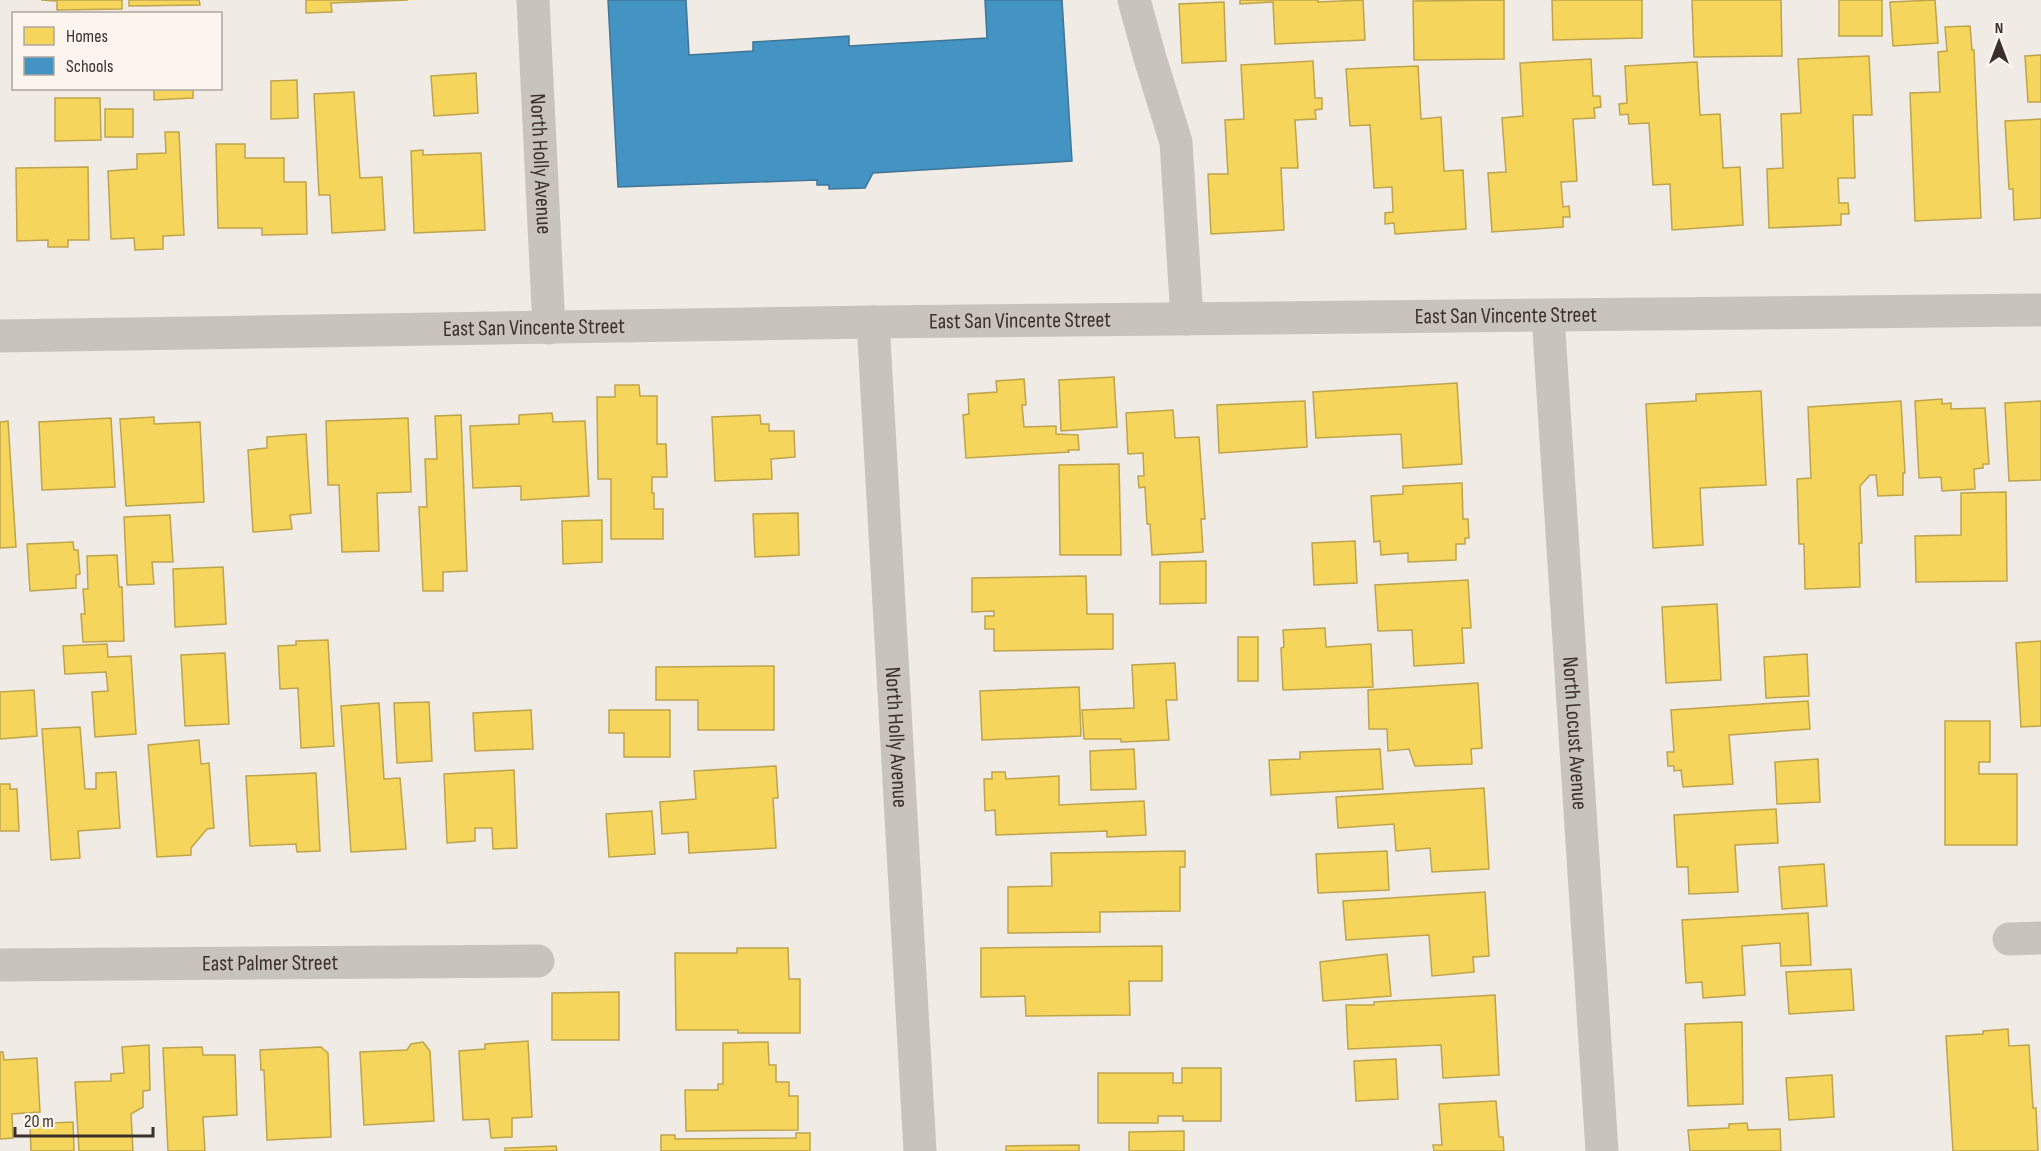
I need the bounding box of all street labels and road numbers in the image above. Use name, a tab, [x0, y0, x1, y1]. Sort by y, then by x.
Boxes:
street label: North Holly Avenue	[524, 93, 558, 235]
street label: East San Vincente Street	[1415, 301, 1597, 330]
street label: East San Vincente Street	[929, 306, 1111, 335]
street label: East San Vincente Street	[443, 312, 625, 342]
street label: North Locust Avenue	[1557, 656, 1593, 811]
street label: North Holly Avenue	[879, 666, 914, 808]
street label: East Palmer Street	[202, 949, 338, 977]

